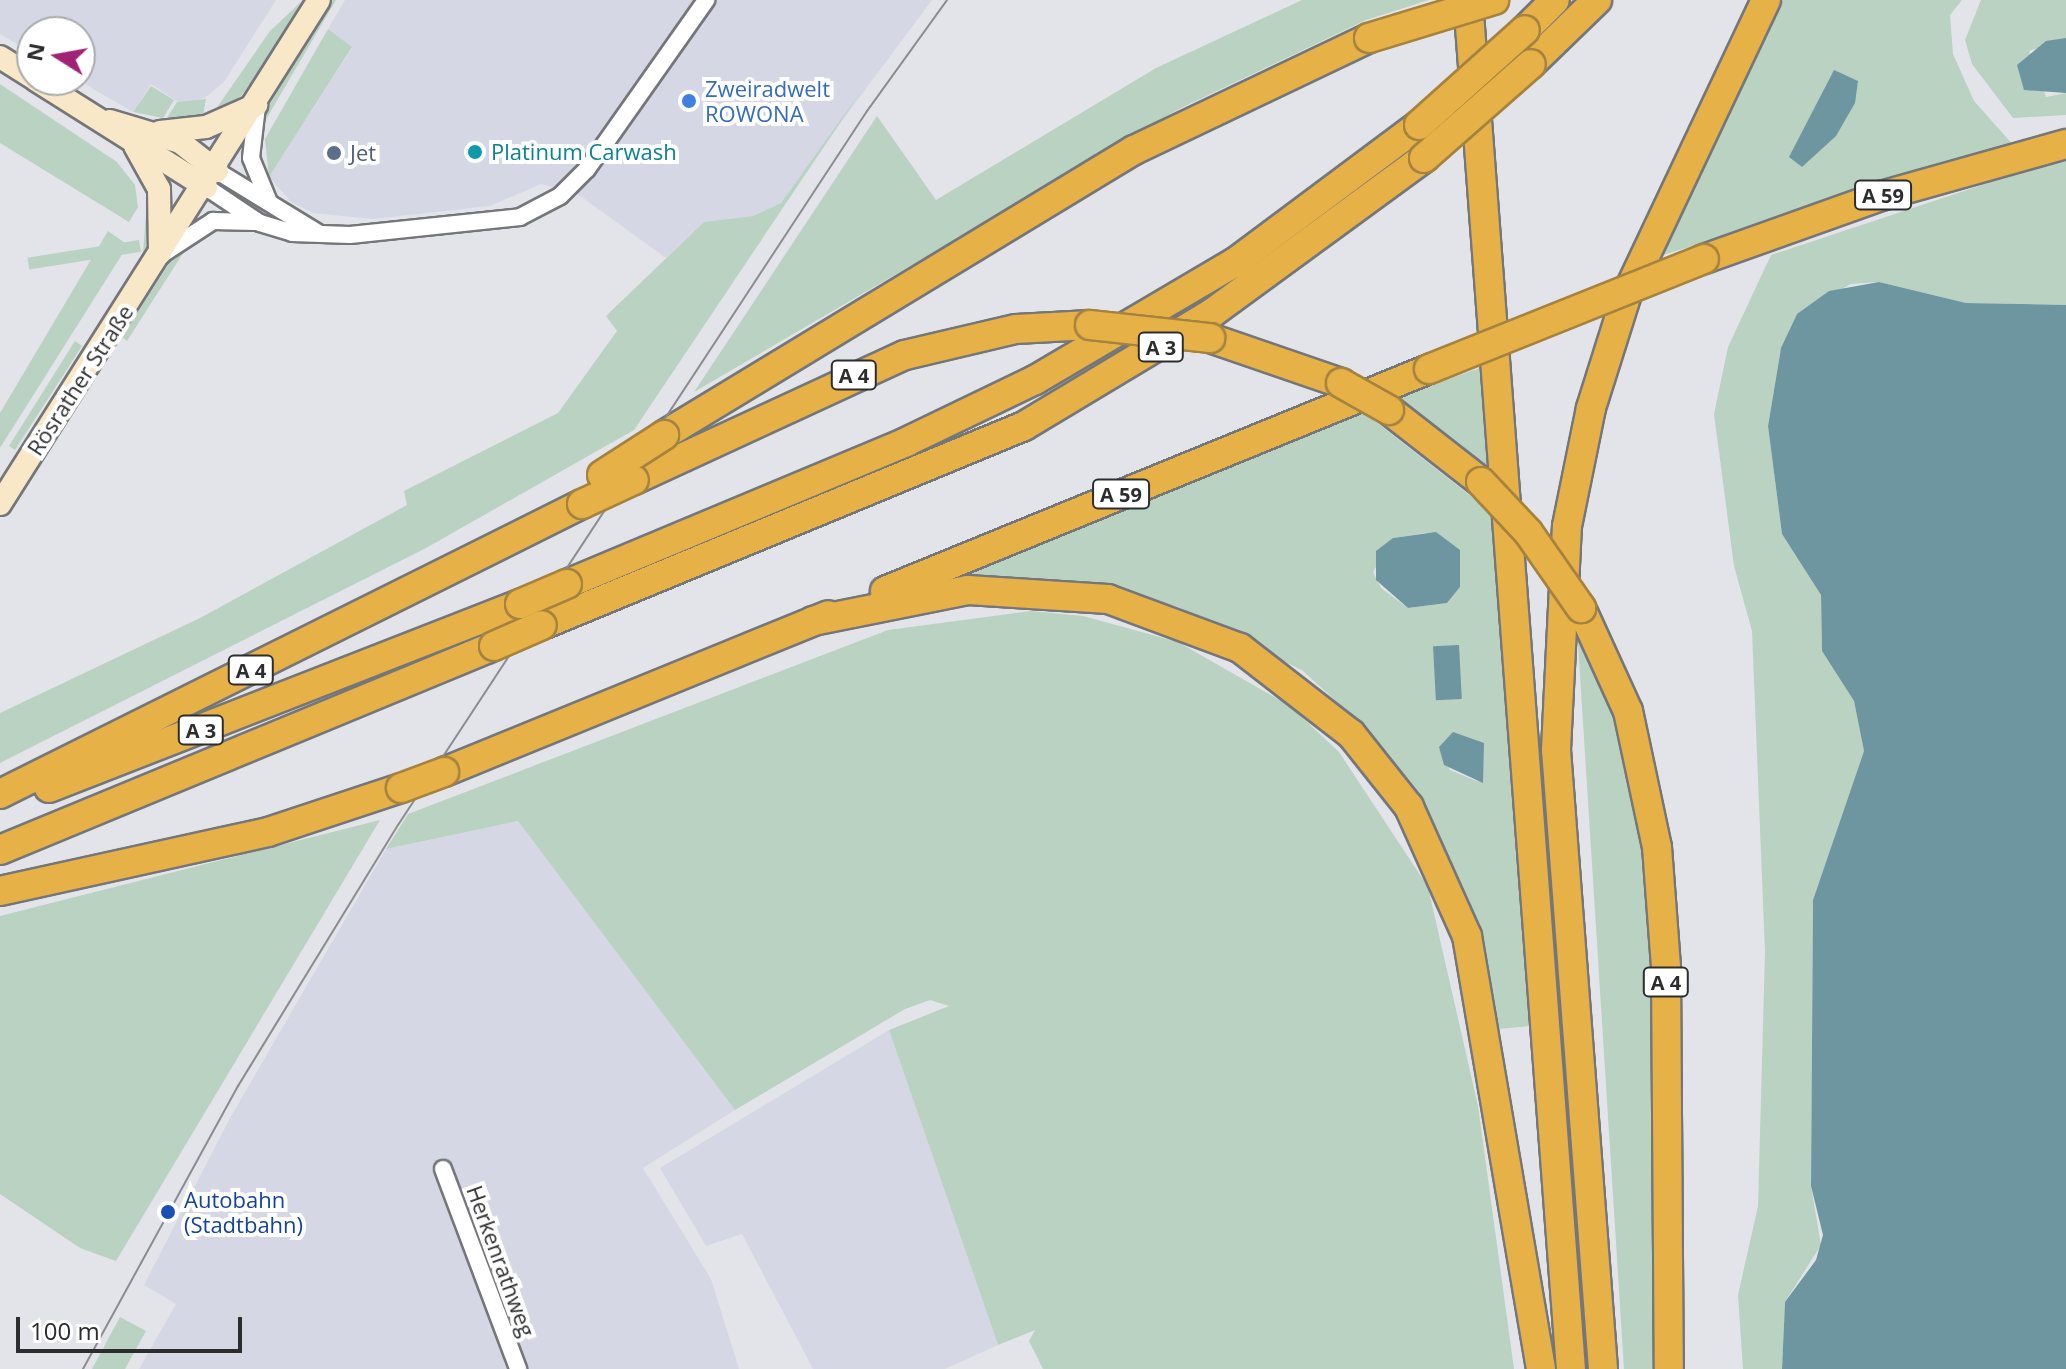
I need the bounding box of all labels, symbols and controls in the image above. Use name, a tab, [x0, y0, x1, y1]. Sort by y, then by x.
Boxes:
north arrow	[16, 16, 96, 96]
text: N	[18, 40, 51, 63]
place label: Zweiradwelt ROWONA	[705, 75, 830, 126]
marker: Zweiradwelt ROWONA	[680, 92, 698, 110]
place label: Platinum Carwash	[491, 139, 677, 165]
place label: Jet	[350, 140, 376, 166]
marker: Platinum Carwash	[466, 143, 484, 161]
marker: Jet	[325, 144, 343, 162]
road number: A 59	[1853, 179, 1913, 211]
street label: Rösrather Straße	[22, 300, 138, 460]
road number: A 3	[1137, 331, 1185, 363]
road number: A 4	[830, 359, 878, 391]
road number: A 59	[1091, 478, 1151, 510]
road number: A 4	[227, 654, 275, 686]
road number: A 3	[177, 714, 225, 746]
road number: A 4	[1642, 966, 1690, 998]
street label: Herkenrathweg	[461, 1182, 541, 1340]
place label: Autobahn (Stadtbahn)	[184, 1186, 303, 1238]
marker: Autobahn (Stadtbahn)	[159, 1203, 177, 1221]
scale bar	[20, 1301, 246, 1351]
text: 100 m	[30, 1314, 100, 1347]

